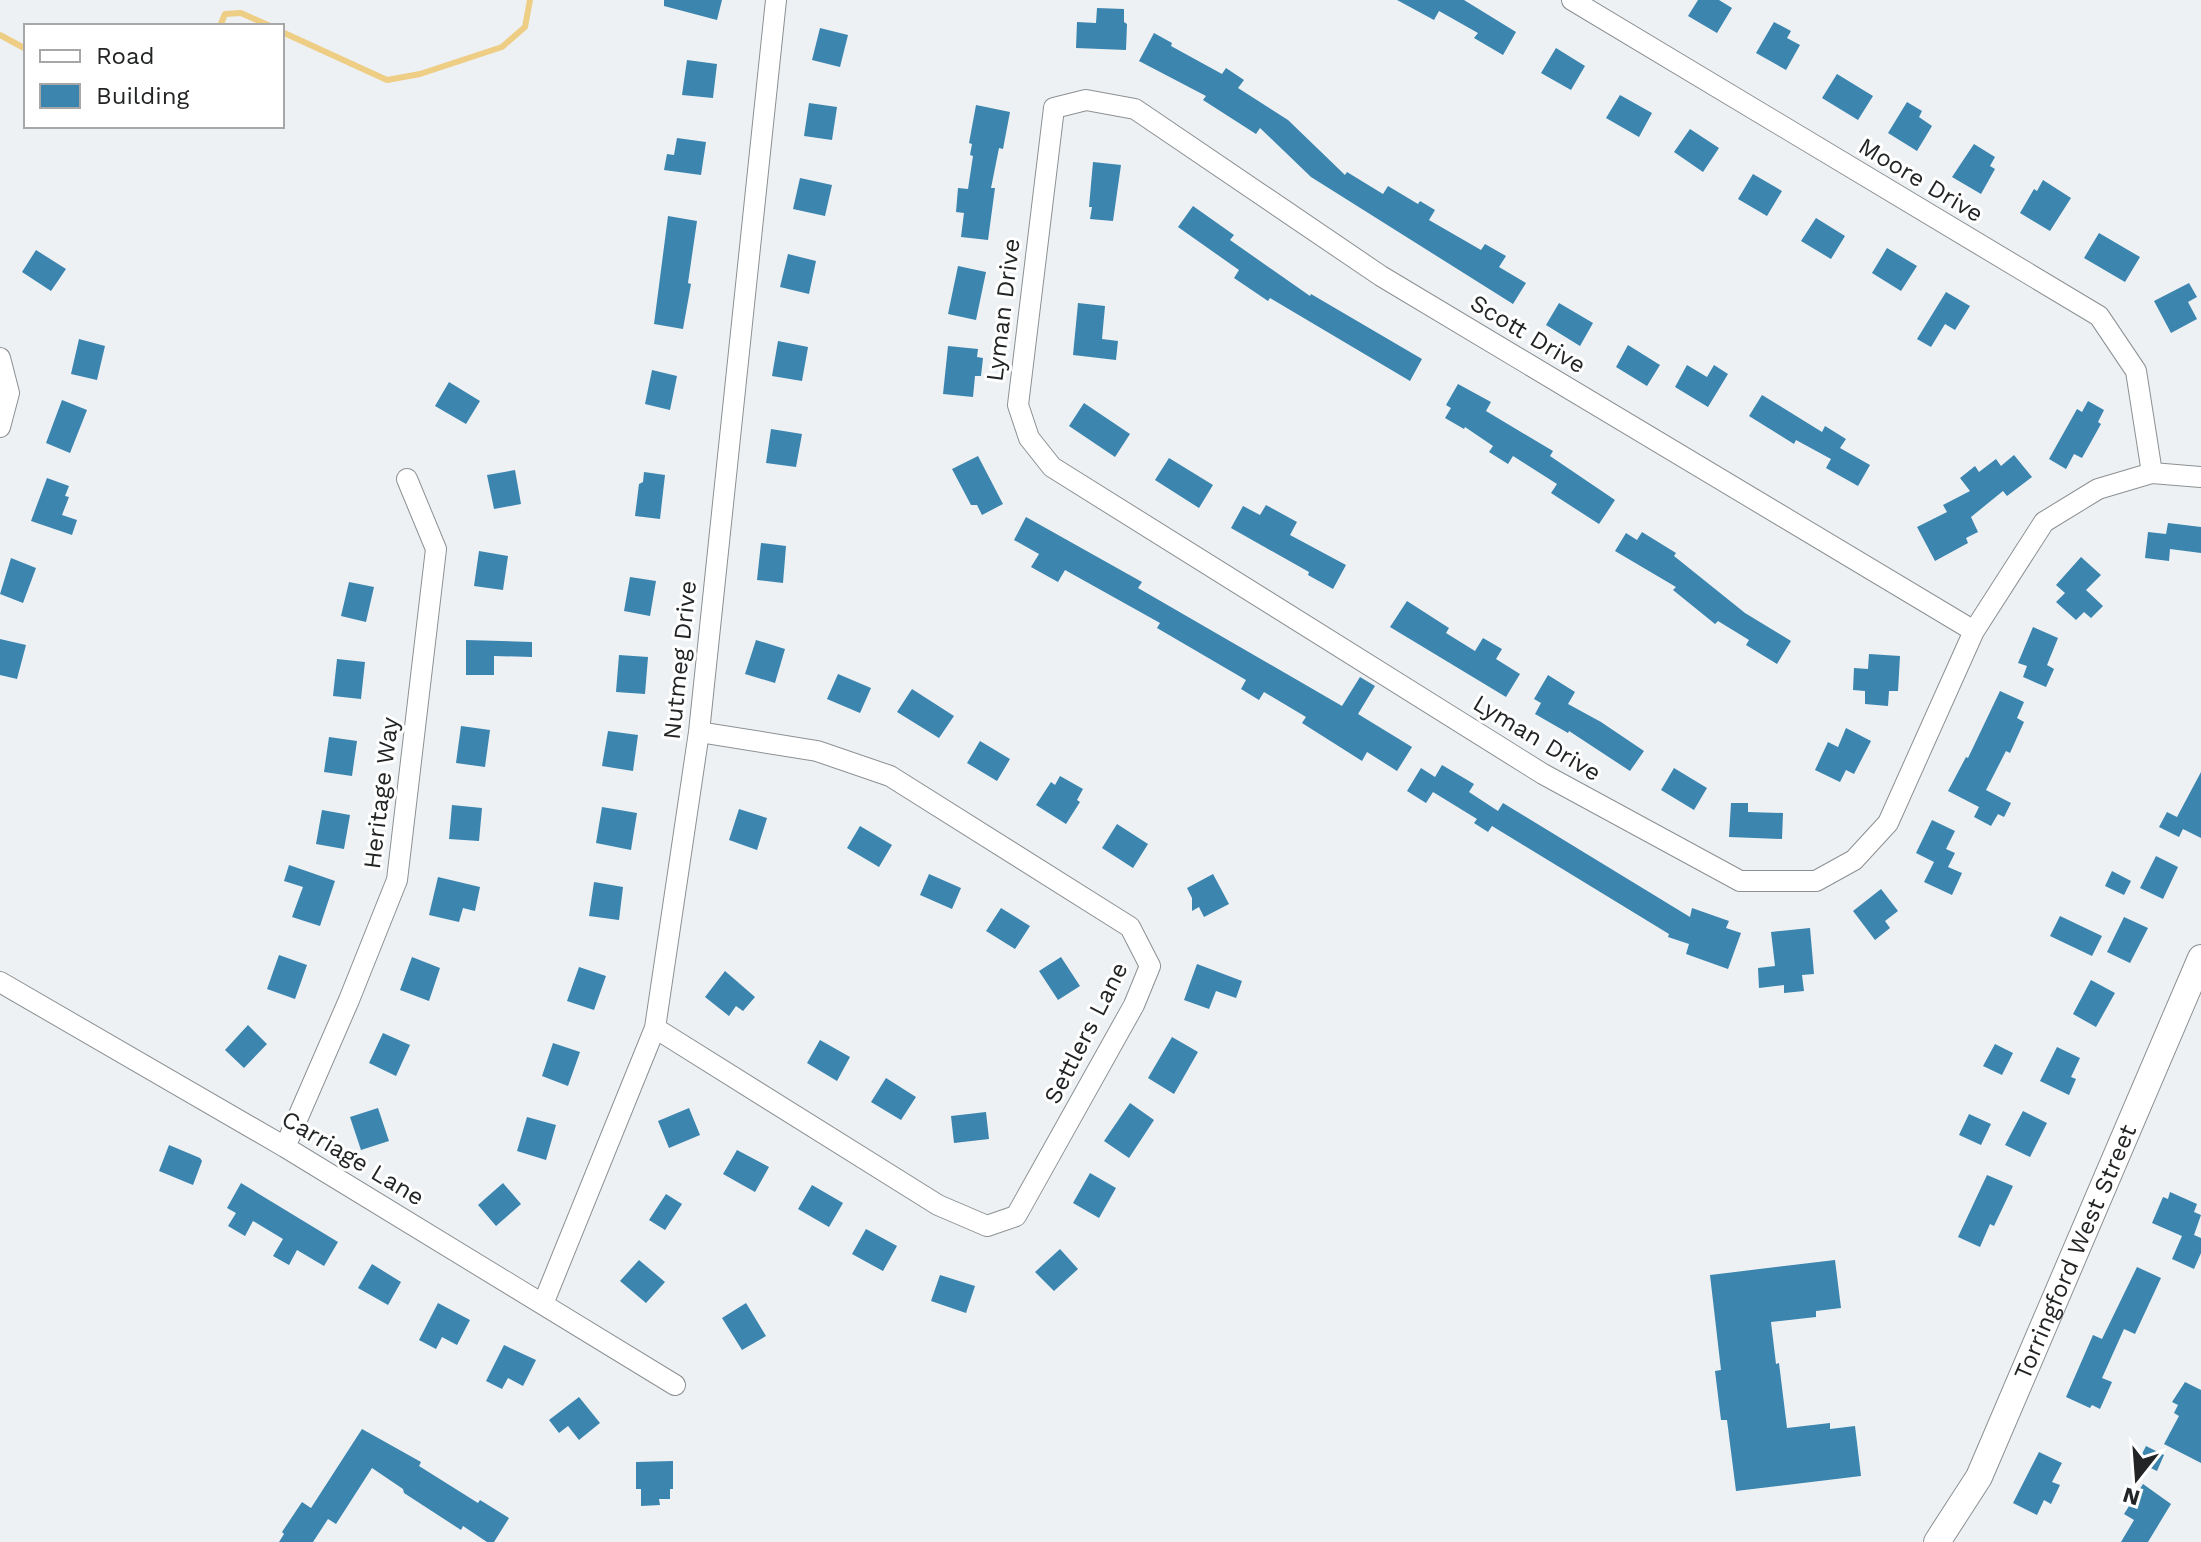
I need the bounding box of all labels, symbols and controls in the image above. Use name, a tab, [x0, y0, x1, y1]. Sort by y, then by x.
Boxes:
legend	[24, 24, 284, 128]
text: Road	[96, 42, 155, 70]
text: Building	[96, 82, 189, 110]
street label: Moore Drive	[1854, 132, 1988, 228]
street label: Lyman Drive	[980, 237, 1026, 383]
street label: Scott Drive	[1465, 289, 1591, 379]
street label: Nutmeg Drive	[658, 579, 702, 741]
street label: Lyman Drive	[1468, 689, 1606, 787]
street label: Heritage Way	[358, 715, 404, 870]
street label: Settlers Lane	[1038, 957, 1134, 1109]
street label: Carriage Lane	[277, 1105, 429, 1211]
street label: Torringford West Street	[2008, 1120, 2142, 1384]
north arrow	[2097, 1438, 2177, 1518]
text: N	[2120, 1482, 2143, 1511]

